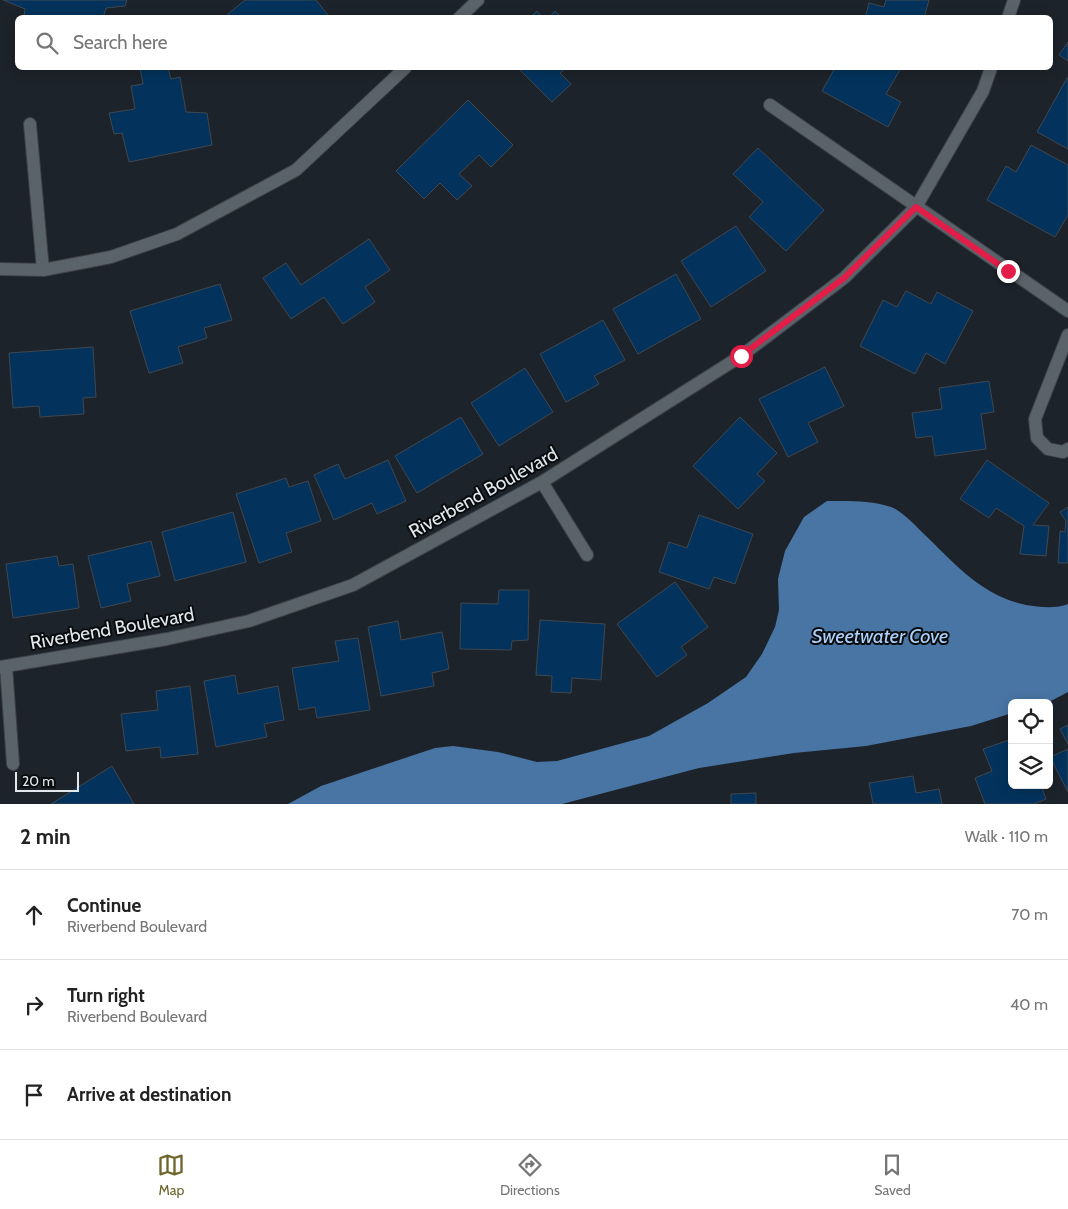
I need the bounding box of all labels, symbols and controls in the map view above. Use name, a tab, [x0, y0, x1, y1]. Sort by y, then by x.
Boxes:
search box	[15, 15, 1053, 70]
icon: search	[33, 29, 61, 57]
text: Search here	[73, 31, 167, 54]
route end	[997, 260, 1020, 283]
route start	[730, 345, 753, 368]
street label: Riverbend Boulevard	[405, 442, 562, 543]
street label: Riverbend Boulevard	[28, 603, 196, 654]
water label: Sweetwater Cove	[812, 624, 948, 648]
map controls	[1008, 699, 1053, 789]
button: locate	[1008, 699, 1053, 744]
button: layers	[1008, 744, 1053, 789]
scale bar	[15, 769, 79, 792]
text: 20 m	[22, 772, 55, 790]
text: 2 min	[20, 824, 71, 849]
text: Walk · 110 m	[965, 827, 1048, 846]
text: Continue	[67, 894, 141, 917]
icon: ahead	[20, 901, 48, 929]
text: 70 m	[1011, 905, 1048, 924]
text: Riverbend Boulevard	[67, 917, 207, 936]
text: Turn right	[67, 984, 145, 1007]
icon: right	[20, 991, 48, 1019]
text: 40 m	[1010, 995, 1048, 1014]
text: Riverbend Boulevard	[67, 1007, 207, 1026]
icon: arrive	[20, 1081, 48, 1109]
text: Arrive at destination	[67, 1083, 231, 1106]
tab: Map	[157, 1151, 185, 1199]
tab: Directions	[500, 1151, 560, 1199]
tab: Saved	[874, 1151, 911, 1199]

